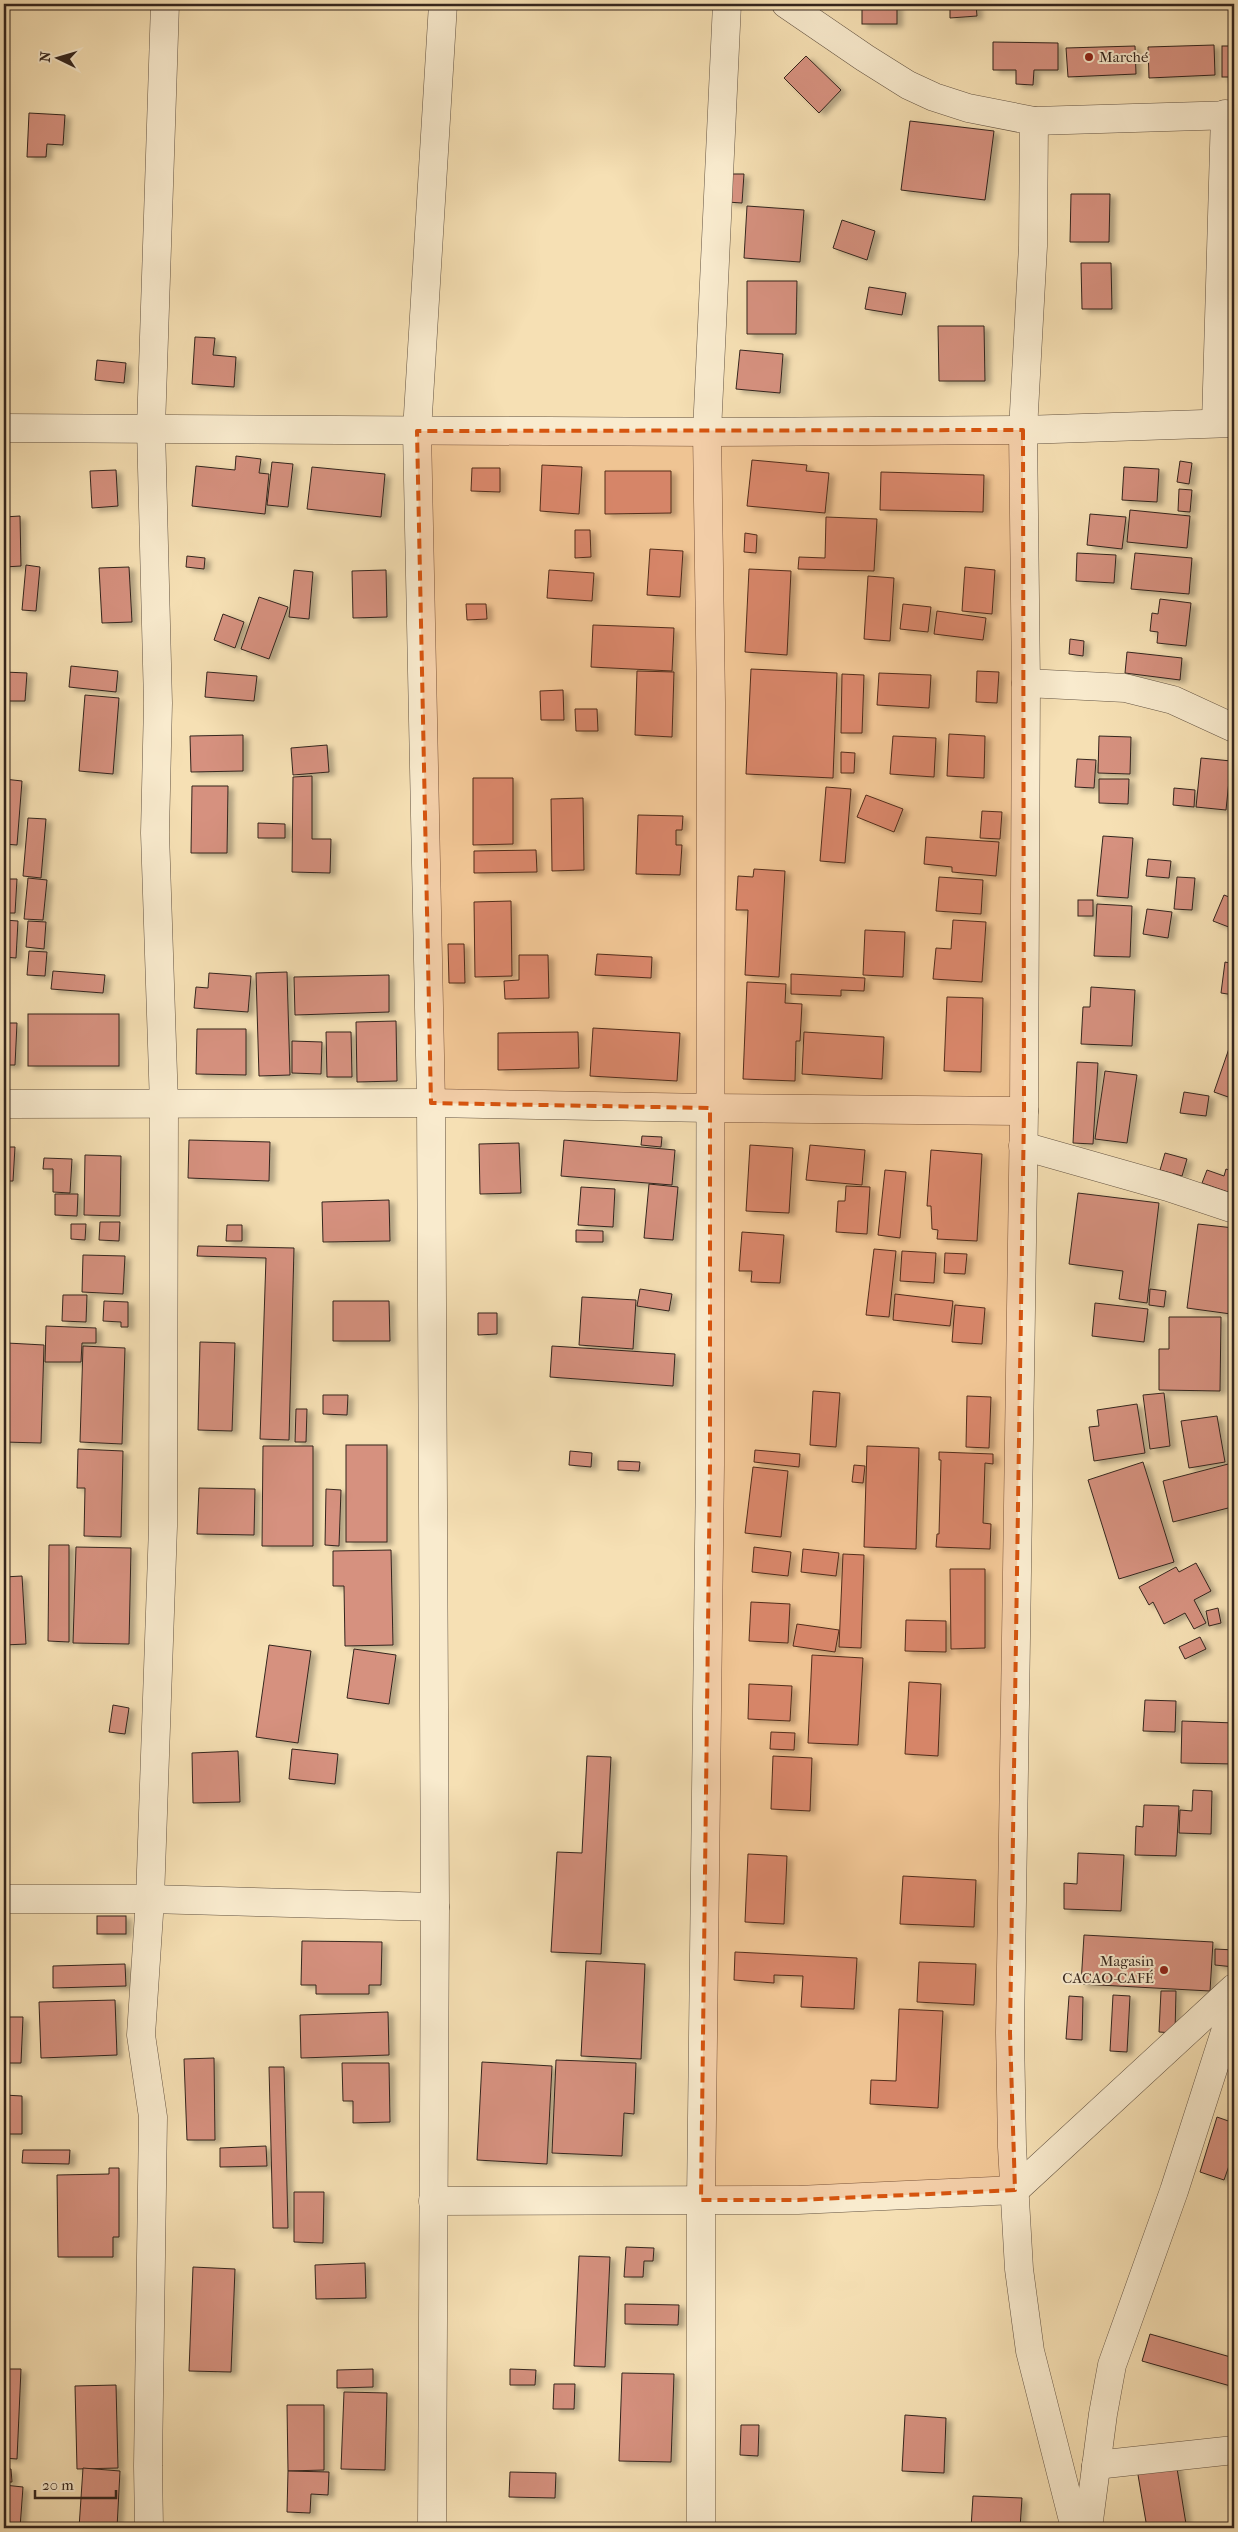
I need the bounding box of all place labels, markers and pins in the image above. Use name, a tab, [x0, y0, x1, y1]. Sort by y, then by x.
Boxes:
place label: Marché	[1099, 48, 1149, 66]
marker: Marché	[1083, 51, 1095, 63]
place label: Magasin CACAO-CAFÉ	[1062, 1952, 1154, 1987]
marker: Magasin CACAO-CAFÉ	[1158, 1964, 1170, 1976]

